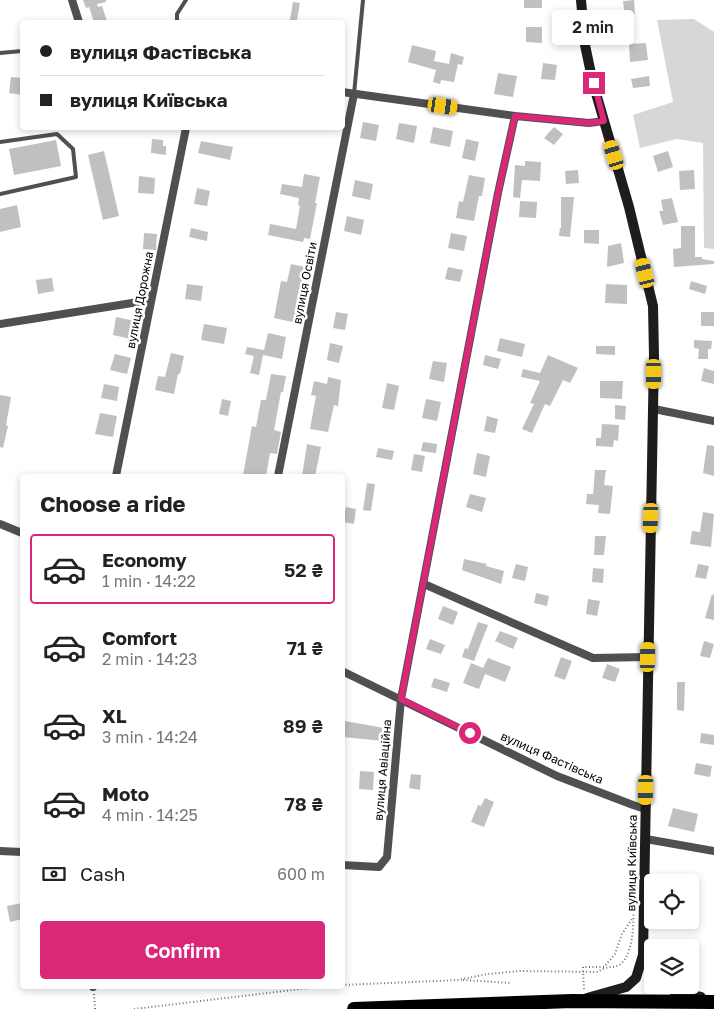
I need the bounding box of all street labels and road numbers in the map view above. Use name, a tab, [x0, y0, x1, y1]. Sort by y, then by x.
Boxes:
street label: вулиця Освіти	[289, 241, 320, 325]
street label: вулиця Дорожна	[123, 250, 156, 350]
street label: вулиця Авіаційна	[371, 719, 394, 821]
street label: вулиця Фастівська	[499, 728, 606, 787]
street label: вулиця Київська	[623, 814, 640, 912]

